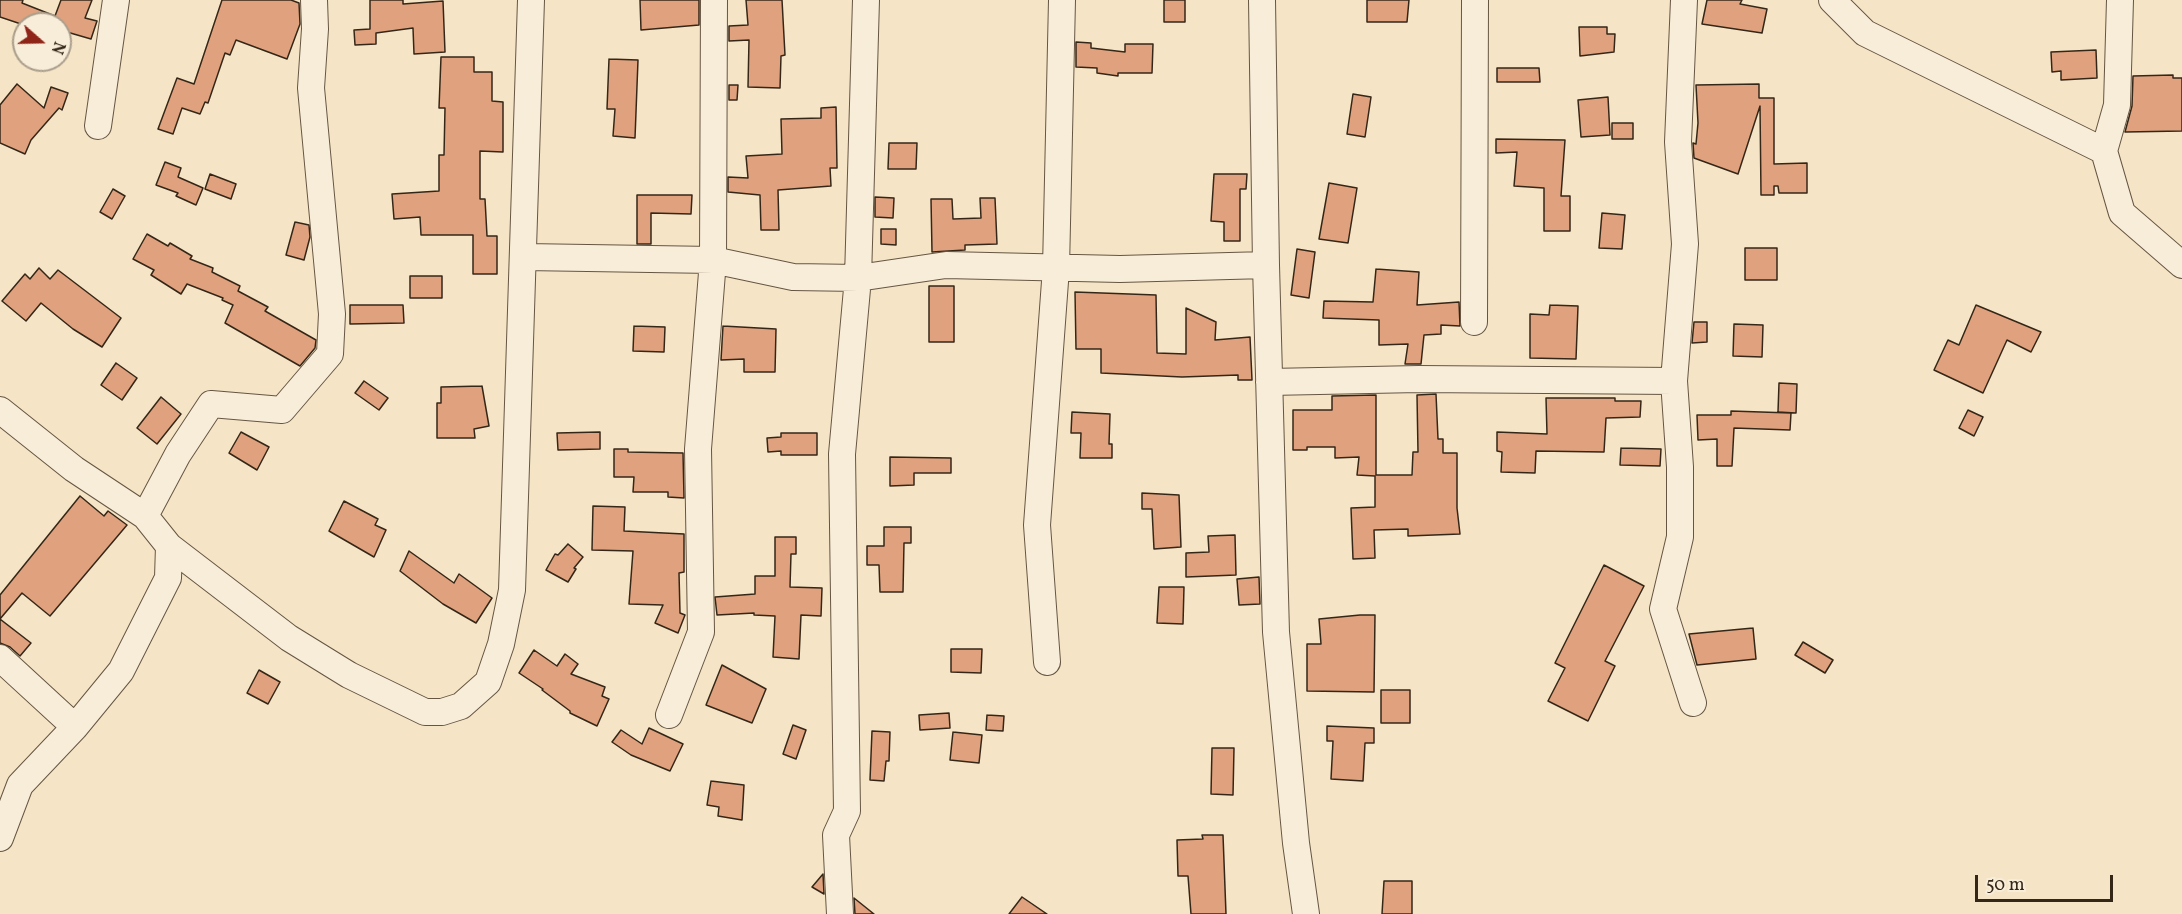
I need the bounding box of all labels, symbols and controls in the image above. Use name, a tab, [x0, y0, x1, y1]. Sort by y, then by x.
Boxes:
north arrow	[12, 12, 72, 72]
text: N	[45, 38, 69, 57]
scale bar	[1978, 863, 2116, 901]
text: 50 m	[1986, 873, 2025, 898]

